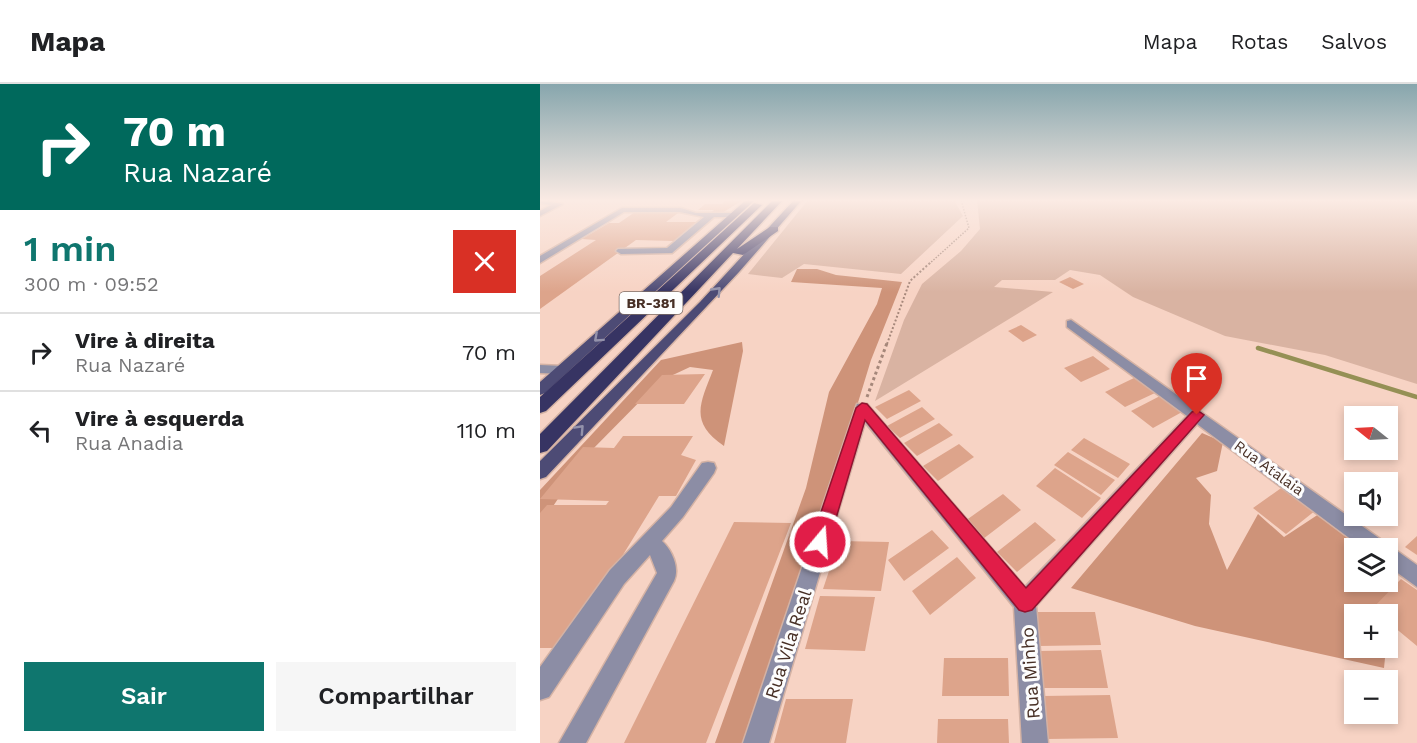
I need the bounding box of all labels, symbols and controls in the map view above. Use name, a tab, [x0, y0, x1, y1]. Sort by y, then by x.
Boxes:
text: Mapa	[30, 25, 105, 58]
text: Mapa	[1143, 29, 1197, 54]
text: Rotas	[1230, 29, 1288, 54]
text: Salvos	[1321, 29, 1387, 54]
text: 70 m	[123, 107, 226, 156]
icon: right	[24, 108, 102, 186]
text: Rua Nazaré	[123, 157, 272, 189]
text: 1 min	[24, 228, 116, 270]
button: close	[453, 230, 516, 293]
text: 300 m · 09:52	[24, 272, 159, 296]
one-way arrow	[710, 287, 721, 297]
road number: BR-381	[620, 292, 682, 314]
text: Vire à direita	[75, 328, 215, 353]
one-way arrow	[595, 331, 605, 342]
icon: right	[24, 336, 57, 369]
text: 70 m	[462, 340, 516, 365]
text: Rua Nazaré	[75, 353, 185, 377]
pin	[1171, 353, 1222, 415]
icon: arrive	[1180, 362, 1213, 395]
text: Vire à esquerda	[75, 406, 244, 431]
north arrow	[1344, 406, 1398, 460]
map controls	[1344, 406, 1398, 724]
icon: left	[24, 414, 57, 447]
text: 110 m	[457, 418, 516, 443]
one-way arrow	[573, 425, 584, 436]
text: Rua Anadia	[75, 431, 183, 455]
street label: Rua Atalaia	[1231, 437, 1308, 500]
button: sound	[1344, 472, 1398, 526]
position arrow	[788, 510, 852, 574]
button: layers	[1344, 538, 1398, 592]
street label: Rua Vila Real	[760, 586, 816, 701]
button: +	[1344, 604, 1398, 658]
street label: Rua Minho	[1016, 626, 1044, 720]
button: Sair	[24, 662, 264, 731]
button: Compartilhar	[276, 662, 516, 731]
button: −	[1344, 670, 1398, 724]

